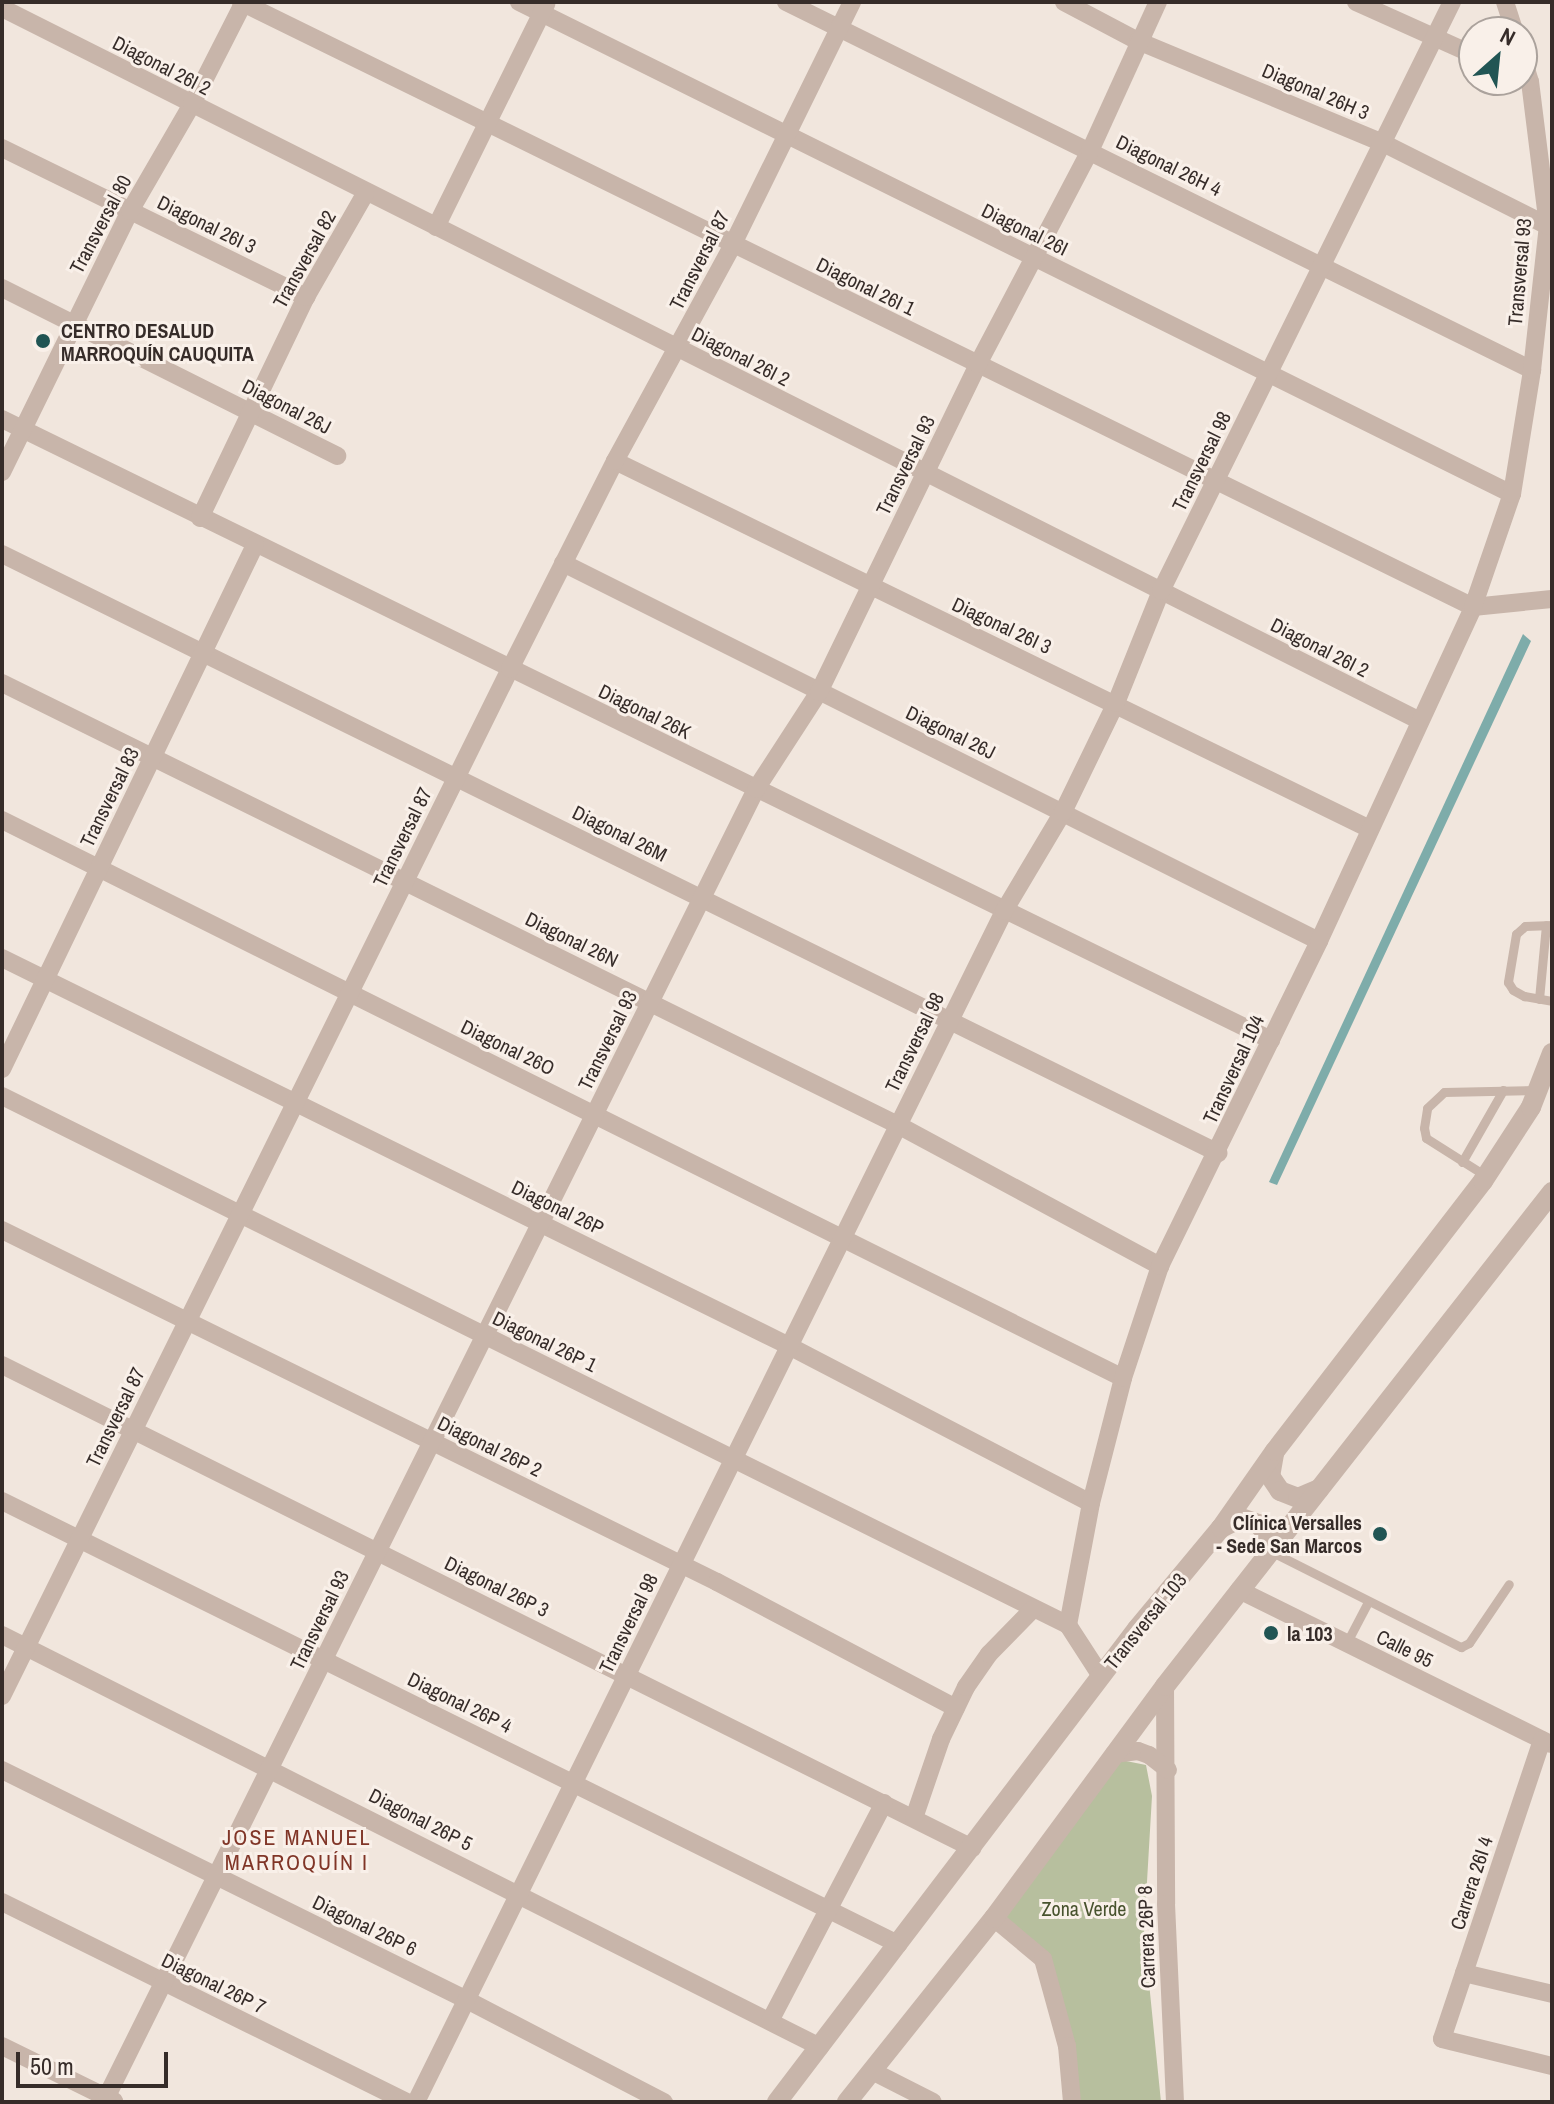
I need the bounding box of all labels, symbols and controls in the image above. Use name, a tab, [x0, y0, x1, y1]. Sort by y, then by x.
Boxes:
north arrow	[1458, 16, 1538, 96]
text: N	[1495, 20, 1521, 53]
street label: Diagonal 26I 2	[109, 30, 215, 100]
street label: Diagonal 26H 3	[1259, 58, 1373, 124]
street label: Diagonal 26H 4	[1113, 129, 1225, 201]
street label: Transversal 80	[64, 171, 136, 277]
street label: Diagonal 26I 3	[154, 190, 260, 258]
street label: Diagonal 26I	[978, 198, 1072, 260]
street label: Transversal 82	[267, 206, 341, 312]
street label: Transversal 87	[664, 207, 734, 313]
street label: Transversal 93	[1502, 217, 1536, 327]
street label: Diagonal 26I 1	[813, 252, 919, 320]
place label: CENTRO DESALUD MARROQUÍN CAUQUITA	[61, 318, 254, 365]
street label: Diagonal 26I 2	[688, 321, 794, 391]
marker: CENTRO DESALUD MARROQUÍN CAUQUITA	[32, 330, 54, 352]
street label: Diagonal 26J	[238, 373, 336, 439]
street label: Transversal 98	[1167, 407, 1235, 515]
street label: Transversal 93	[871, 411, 939, 519]
street label: Diagonal 26I 3	[949, 592, 1055, 658]
street label: Diagonal 26I 2	[1267, 612, 1373, 682]
street label: Diagonal 26K	[595, 678, 695, 744]
street label: Diagonal 26J	[902, 700, 1000, 764]
street label: Transversal 83	[75, 743, 143, 851]
street label: Transversal 87	[368, 783, 436, 891]
street label: Diagonal 26M	[569, 800, 671, 866]
street label: Diagonal 26N	[522, 906, 622, 972]
street label: Transversal 93	[573, 986, 641, 1094]
street label: Transversal 98	[880, 988, 948, 1096]
street label: Transversal 104	[1197, 1011, 1269, 1127]
street label: Diagonal 26O	[457, 1014, 559, 1080]
street label: Diagonal 26P	[508, 1174, 608, 1240]
street label: Diagonal 26P 1	[489, 1305, 601, 1377]
street label: Transversal 87	[81, 1363, 149, 1471]
street label: Diagonal 26P 2	[434, 1410, 546, 1482]
place label: Clínica Versalles - Sede San Marcos	[1216, 1510, 1362, 1557]
marker: Clínica Versalles - Sede San Marcos	[1369, 1523, 1391, 1545]
street label: Diagonal 26P 3	[441, 1550, 553, 1622]
street label: Transversal 93	[285, 1566, 353, 1674]
street label: Transversal 103	[1099, 1568, 1191, 1674]
street label: Transversal 98	[594, 1569, 662, 1677]
place label: la 103	[1287, 1621, 1333, 1645]
marker: la 103	[1262, 1624, 1280, 1642]
street label: Calle 95	[1373, 1624, 1437, 1672]
street label: Diagonal 26P 4	[404, 1666, 516, 1738]
street label: Diagonal 26P 5	[365, 1783, 477, 1855]
district label: JOSE MANUEL MARROQUÍN I	[222, 1824, 372, 1876]
street label: Carrera 26I 4	[1445, 1833, 1497, 1933]
street label: Carrera 26P 8	[1132, 1885, 1160, 1989]
street label: Diagonal 26P 6	[309, 1889, 421, 1961]
park label: Zona Verde	[1042, 1896, 1126, 1920]
street label: Diagonal 26P 7	[158, 1947, 270, 2019]
scale bar	[20, 2036, 172, 2086]
text: 50 m	[30, 2050, 74, 2082]

